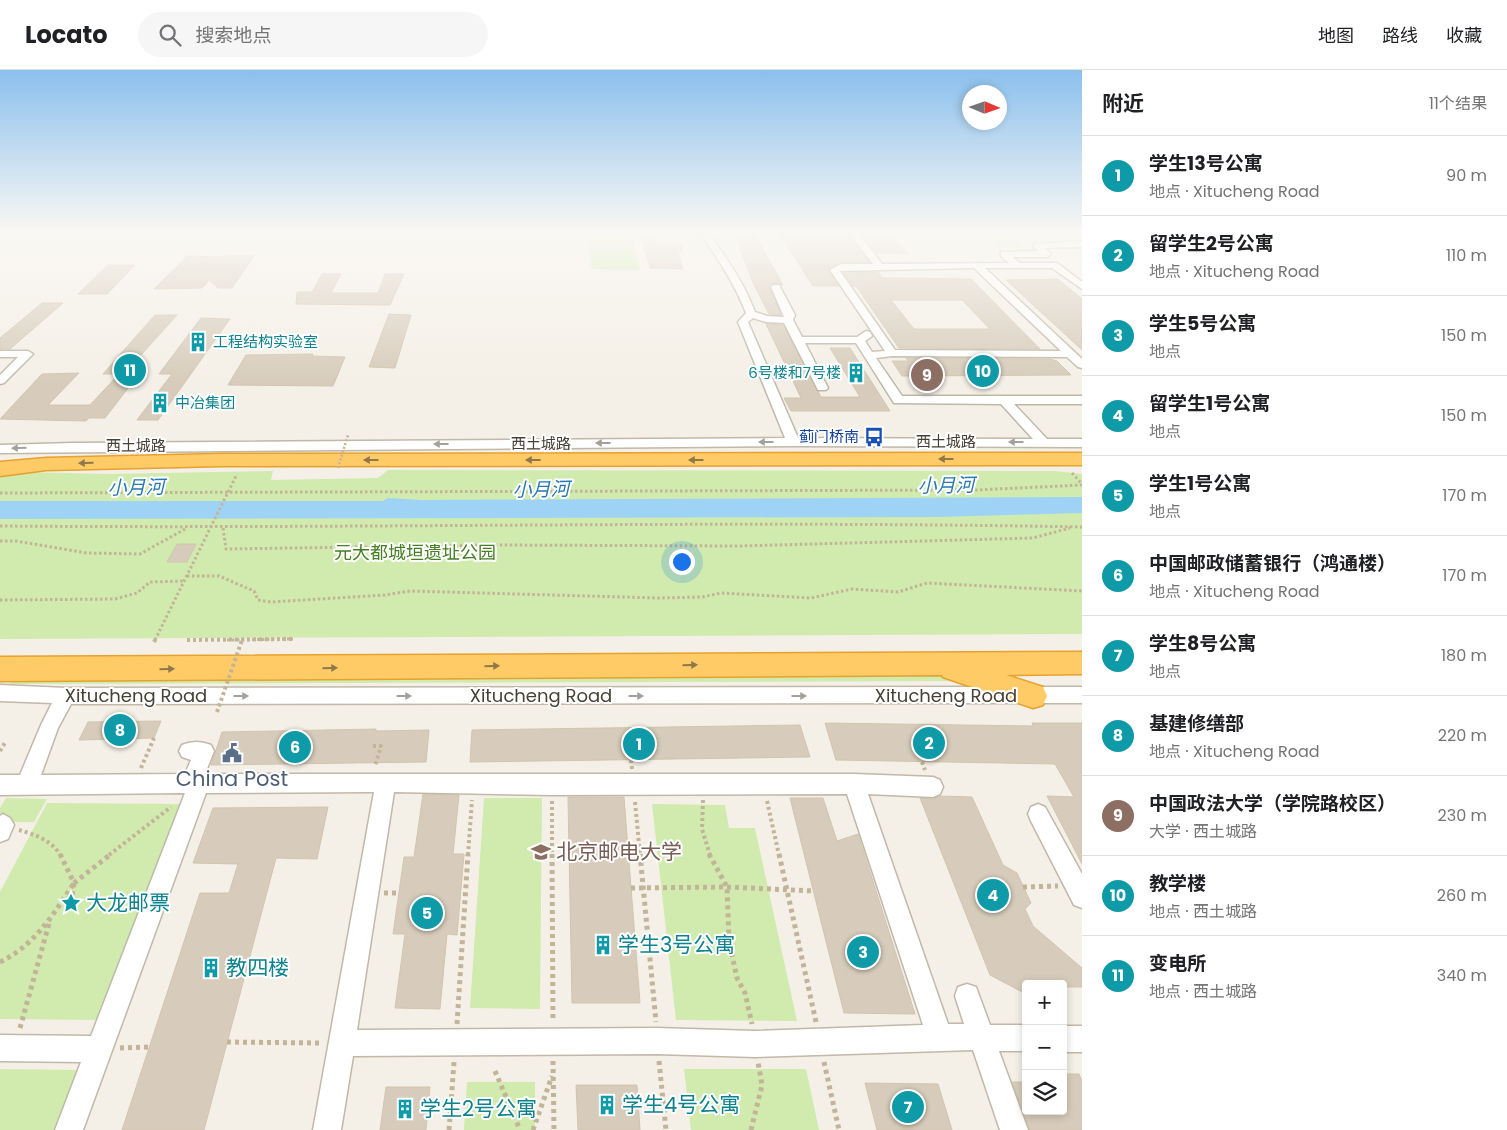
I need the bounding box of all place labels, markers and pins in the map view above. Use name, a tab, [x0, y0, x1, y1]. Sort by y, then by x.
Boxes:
building icon: 工程结构实验室	[187, 331, 209, 353]
place label: 工程结构实验室	[213, 331, 318, 352]
pin: 11	[114, 351, 146, 389]
pin: 10	[967, 352, 999, 390]
pin: 9	[911, 356, 943, 394]
place label: 6号楼和7号楼	[748, 362, 841, 383]
building icon: 6号楼和7号楼	[845, 362, 867, 384]
building icon: 中冶集团	[149, 392, 171, 414]
place label: 中冶集团	[175, 392, 235, 413]
place label: 蓟门桥南	[799, 426, 859, 447]
bus stop icon: 蓟门桥南	[863, 426, 885, 448]
pin: 8	[104, 711, 136, 749]
pin: 2	[913, 724, 945, 762]
pin: 1	[623, 725, 655, 763]
pin: 6	[279, 728, 311, 766]
public building icon: China Post	[221, 742, 243, 764]
place label: China Post	[176, 764, 288, 793]
place label: 北京邮电大学	[556, 837, 682, 866]
school or university icon: 北京邮电大学	[530, 841, 552, 863]
pin: 4	[977, 876, 1009, 914]
place label: 大龙邮票	[86, 888, 170, 917]
place icon: 大龙邮票	[60, 892, 82, 914]
pin: 5	[411, 894, 443, 932]
place label: 学生3号公寓	[618, 930, 735, 959]
pin: 3	[847, 933, 879, 971]
building icon: 学生3号公寓	[592, 934, 614, 956]
place label: 教四楼	[226, 953, 289, 982]
building icon: 教四楼	[200, 957, 222, 979]
pin: 7	[892, 1088, 924, 1126]
place label: 学生4号公寓	[622, 1090, 740, 1119]
place label: 学生2号公寓	[420, 1094, 537, 1123]
building icon: 学生4号公寓	[596, 1094, 618, 1116]
building icon: 学生2号公寓	[394, 1098, 416, 1120]

